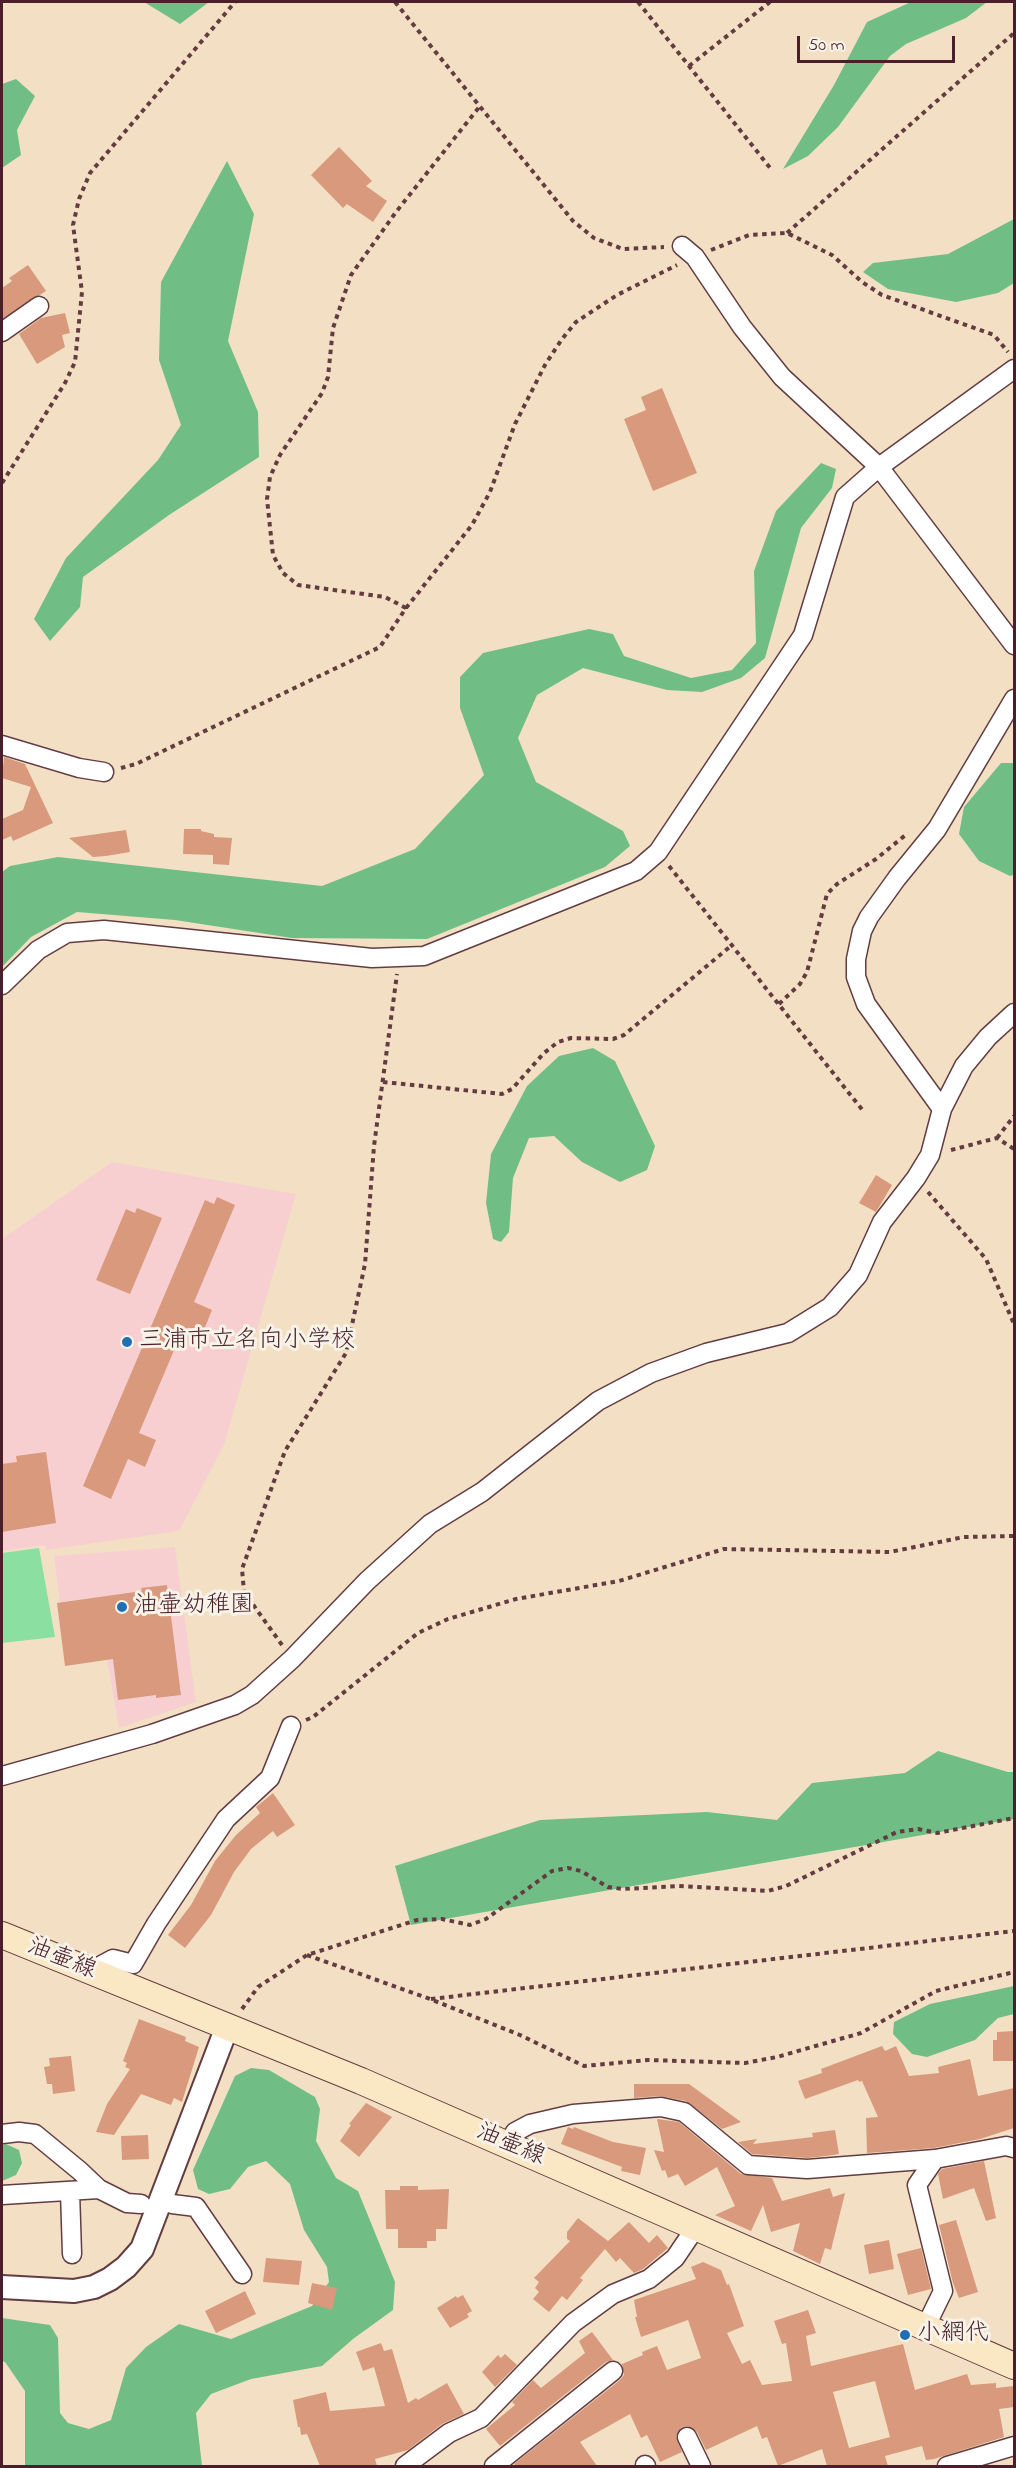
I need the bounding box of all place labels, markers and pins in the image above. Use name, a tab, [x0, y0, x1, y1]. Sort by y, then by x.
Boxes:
place label: 三浦市立名向小学校	[139, 1328, 355, 1356]
marker: 三浦市立名向小学校	[120, 1335, 134, 1349]
place label: 油壷幼稚園	[134, 1593, 254, 1621]
marker: 油壷幼稚園	[115, 1600, 129, 1614]
place label: 小網代	[917, 2321, 989, 2349]
marker: 小網代	[898, 2328, 912, 2342]

